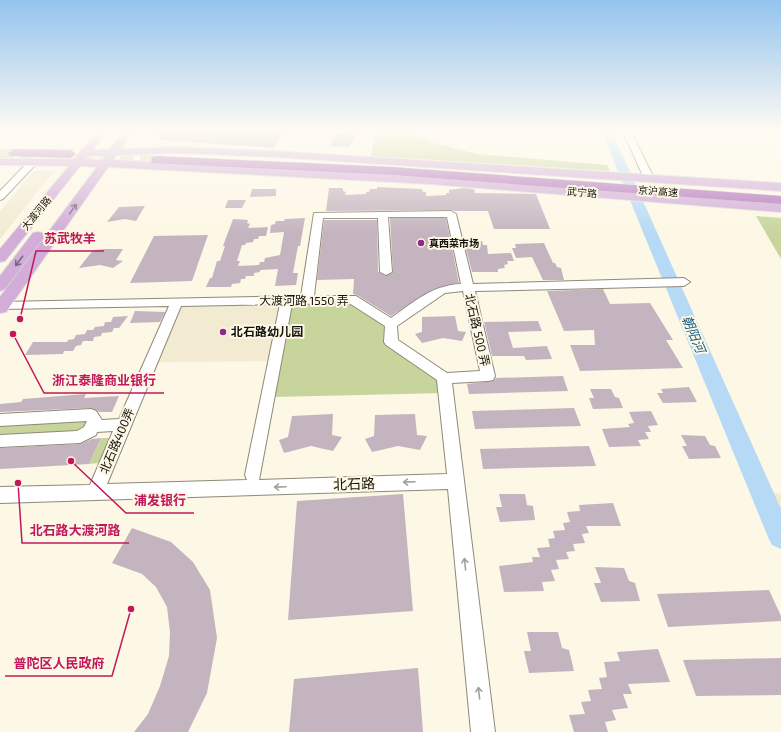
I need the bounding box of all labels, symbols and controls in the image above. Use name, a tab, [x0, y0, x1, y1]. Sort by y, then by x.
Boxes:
street label: 京沪高速	[638, 184, 678, 198]
street label: 武宁路	[567, 185, 597, 199]
street label: 大渡河路	[19, 194, 53, 232]
one-way arrow	[68, 203, 77, 214]
callout: 苏武牧羊	[36, 226, 104, 251]
text: 苏武牧羊	[44, 230, 96, 246]
place label: 真西菜市场	[429, 237, 479, 249]
marker: 真西菜市场	[416, 238, 426, 248]
one-way arrow	[15, 255, 23, 266]
street label: 北石路 500 弄	[463, 292, 493, 368]
street label: 大渡河路 1550 弄	[259, 293, 349, 307]
water label: 朝阳河	[679, 313, 710, 358]
place label: 北石路幼儿园	[231, 324, 303, 338]
marker: 北石路幼儿园	[218, 327, 228, 337]
callout: 浙江泰隆商业银行	[44, 368, 164, 393]
text: 浙江泰隆商业银行	[52, 372, 156, 388]
street label: 北石路400弄	[96, 406, 136, 475]
street label: 北石路	[333, 474, 375, 493]
one-way arrow	[403, 479, 416, 486]
one-way arrow	[274, 483, 287, 491]
callout: 浦发银行	[126, 488, 194, 513]
text: 浦发银行	[134, 492, 186, 508]
callout: 北石路大渡河路	[22, 518, 129, 543]
text: 北石路大渡河路	[29, 522, 121, 538]
one-way arrow	[461, 558, 469, 571]
callout: 普陀区人民政府	[5, 651, 112, 676]
text: 普陀区人民政府	[13, 655, 105, 671]
one-way arrow	[475, 687, 483, 700]

